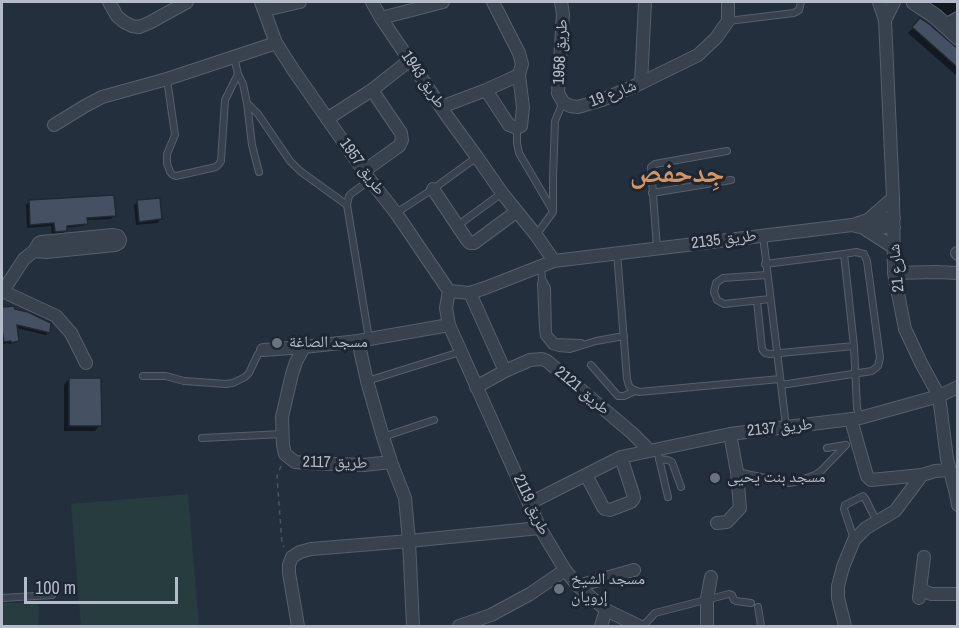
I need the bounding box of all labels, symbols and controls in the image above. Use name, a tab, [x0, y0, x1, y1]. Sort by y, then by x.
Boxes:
street label: طريق 1958	[550, 19, 572, 85]
street label: طريق 1943	[397, 47, 449, 113]
street label: شارع 19	[587, 76, 639, 112]
street label: طريق 1957	[335, 135, 389, 199]
district label: جِدحفص	[630, 157, 724, 191]
street label: طريق 2135	[690, 226, 758, 254]
street label: شارع 21	[885, 243, 909, 293]
place label: مسجد الصاغة	[289, 333, 368, 353]
marker: مسجد الصاغة	[270, 336, 284, 350]
street label: طريق 2121	[551, 363, 613, 419]
street label: طريق 2137	[746, 415, 814, 441]
street label: طريق 2117	[303, 453, 367, 473]
place label: مسجد بنت يحيى	[727, 468, 825, 488]
marker: مسجد بنت يحيى	[708, 471, 722, 485]
street label: طريق 2119	[509, 472, 553, 538]
scale bar	[27, 565, 182, 603]
place label: مسجد الشيخ إرويان	[571, 570, 645, 608]
text: 100 m	[35, 575, 76, 600]
marker: مسجد الشيخ إرويان	[552, 582, 566, 596]

